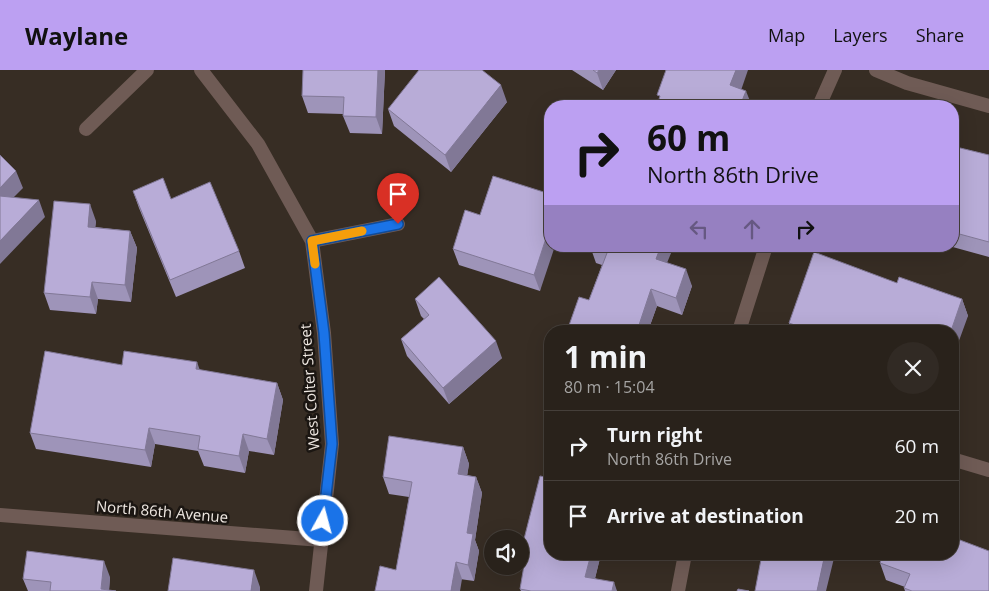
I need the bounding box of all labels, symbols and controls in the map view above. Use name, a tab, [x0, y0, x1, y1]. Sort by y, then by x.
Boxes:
text: Waylane	[25, 19, 128, 52]
text: Map	[768, 23, 805, 47]
text: Layers	[833, 23, 888, 47]
text: Share	[916, 23, 964, 47]
text: 60 m	[647, 114, 730, 161]
icon: right	[564, 120, 629, 185]
text: North 86th Drive	[647, 159, 819, 189]
pin	[377, 173, 419, 224]
icon: arrive	[384, 180, 412, 208]
icon: left	[685, 215, 713, 243]
icon: ahead	[738, 215, 766, 243]
icon: right	[791, 215, 819, 243]
street label: West Colter Street	[295, 323, 323, 451]
text: 1 min	[564, 336, 647, 377]
button: close	[887, 342, 939, 394]
text: 80 m · 15:04	[564, 376, 655, 398]
text: Turn right	[607, 422, 702, 448]
icon: right	[564, 432, 592, 460]
text: 60 m	[895, 433, 939, 459]
text: North 86th Drive	[607, 448, 732, 470]
position arrow	[296, 494, 348, 546]
street label: North 86th Avenue	[95, 495, 229, 527]
icon: arrive	[564, 502, 592, 530]
text: Arrive at destination	[607, 503, 804, 529]
text: 20 m	[895, 503, 939, 529]
map controls	[484, 530, 529, 575]
button: sound	[484, 530, 529, 575]

